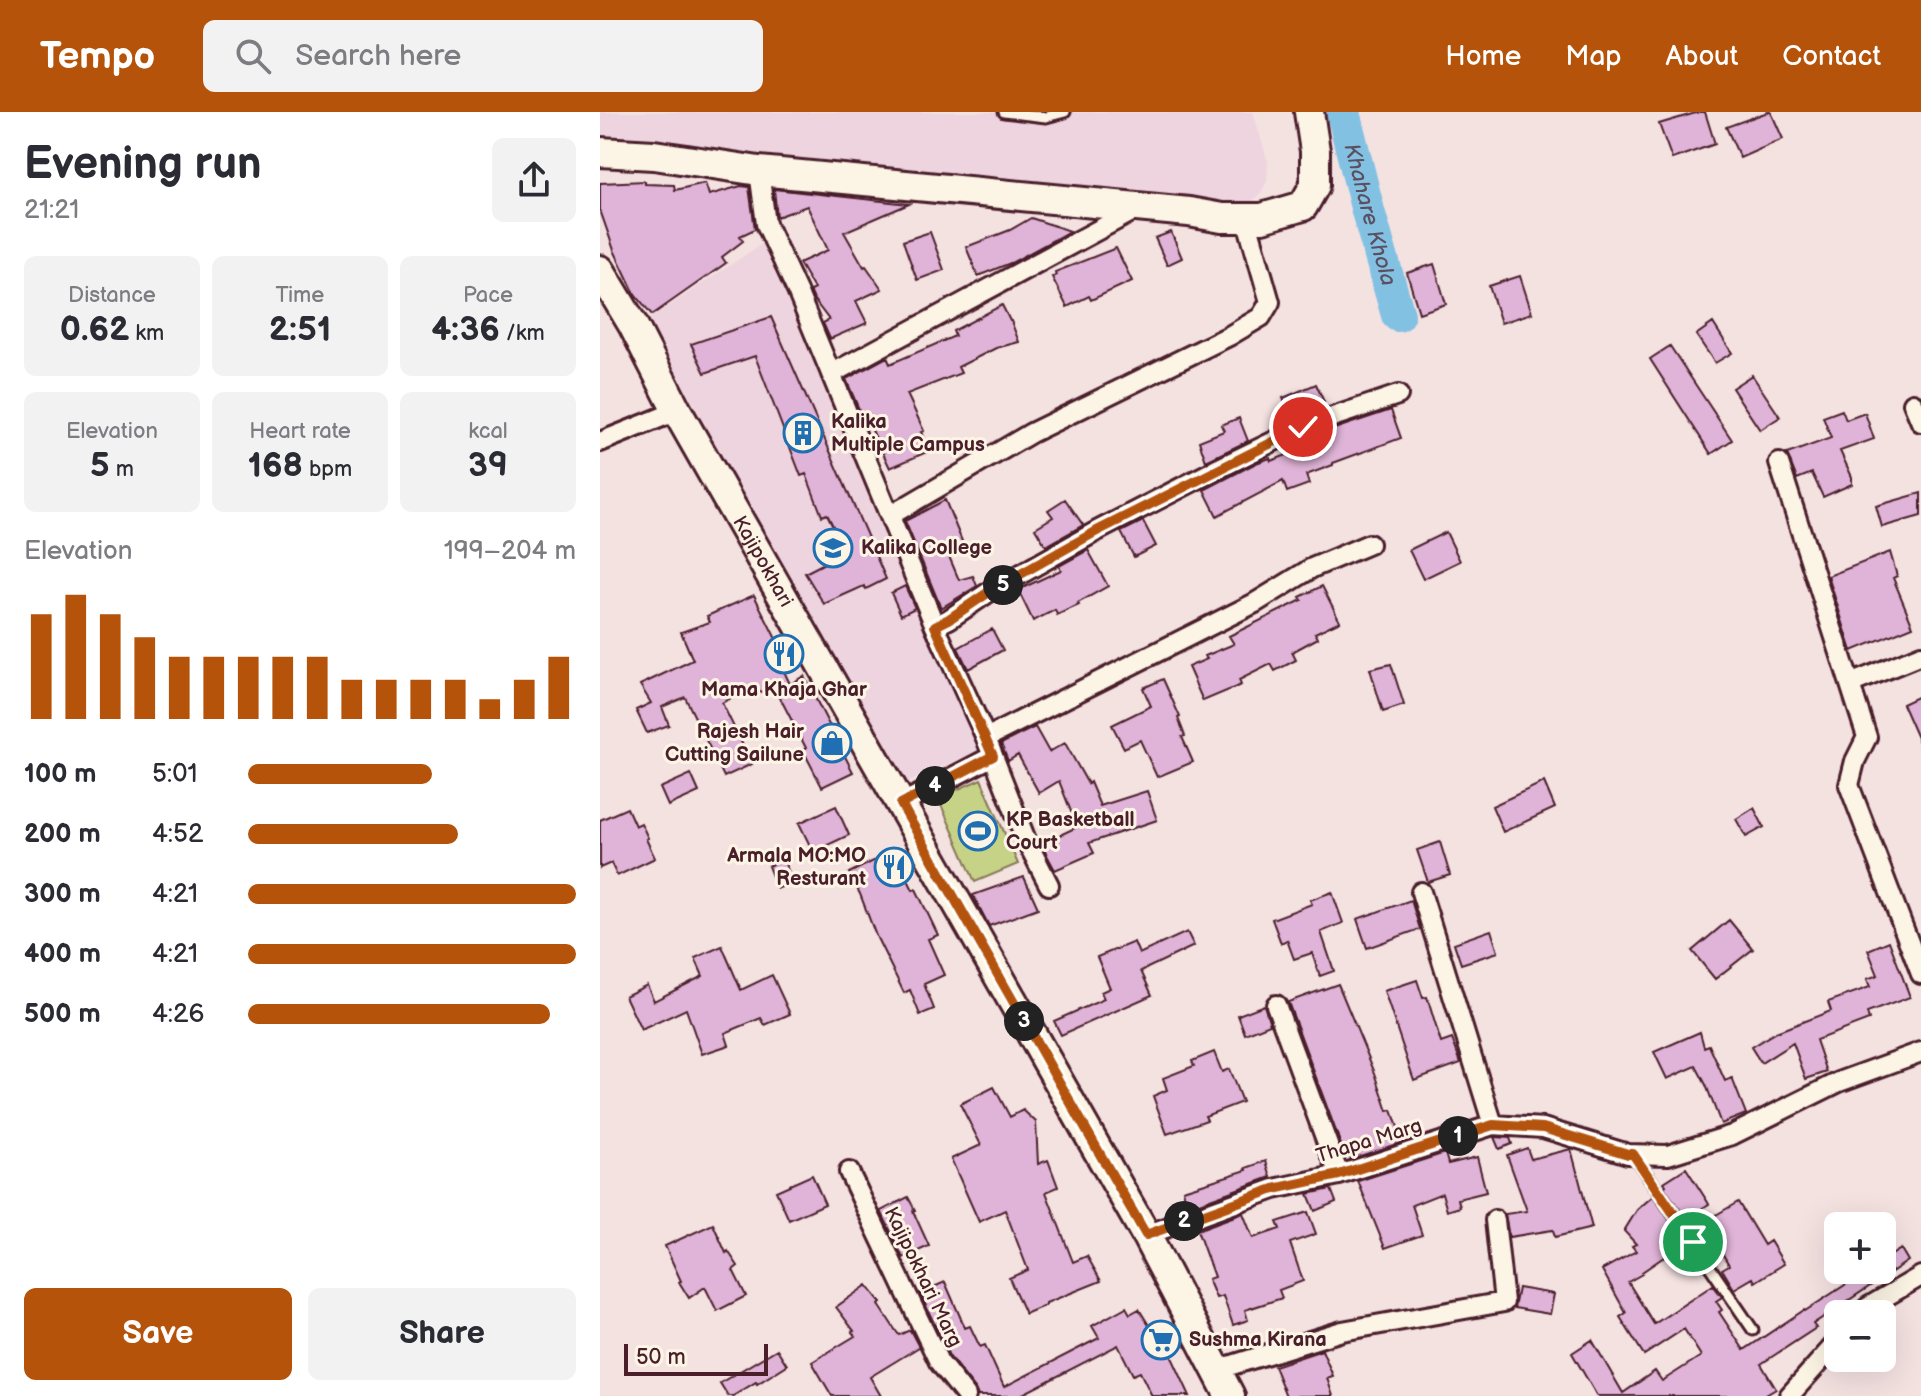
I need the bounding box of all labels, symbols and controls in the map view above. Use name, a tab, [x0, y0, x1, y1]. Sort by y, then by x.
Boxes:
search box	[203, 20, 763, 92]
text: Tempo	[40, 34, 155, 79]
icon: search	[231, 34, 275, 78]
text: Search here	[295, 38, 461, 74]
text: Home	[1445, 40, 1521, 73]
text: Map	[1565, 40, 1622, 73]
text: About	[1666, 40, 1738, 73]
text: Contact	[1782, 40, 1881, 73]
text: Evening run	[24, 138, 261, 191]
button: share	[492, 138, 576, 222]
water label: Khahare Khola	[1338, 141, 1402, 289]
text: 21:21	[24, 195, 79, 226]
text: Distance	[68, 282, 156, 309]
text: Time	[276, 282, 324, 309]
text: Pace	[463, 282, 513, 309]
text: 0.62	[60, 309, 129, 350]
text: 2:51	[269, 309, 331, 350]
text: 4:36	[431, 309, 500, 350]
text: km	[129, 320, 164, 347]
text: /km	[500, 320, 545, 347]
pin	[1269, 393, 1337, 461]
icon: check	[1281, 405, 1325, 449]
place label: Kalika Multiple Campus	[831, 410, 985, 457]
building icon: Kalika Multiple Campus	[782, 412, 824, 454]
text: Elevation	[66, 418, 158, 445]
text: Heart rate	[249, 418, 351, 445]
text: kcal	[468, 418, 508, 445]
text: 5	[90, 445, 110, 486]
text: 168	[248, 445, 303, 486]
text: 39	[468, 445, 508, 486]
text: m	[110, 456, 134, 483]
text: bpm	[303, 456, 352, 483]
street label: Kajipokhari	[727, 512, 798, 611]
school or university icon: Kalika College	[812, 527, 854, 569]
text: Elevation	[24, 536, 132, 567]
text: 199–204 m	[444, 536, 576, 567]
place label: Kalika College	[861, 536, 992, 560]
pin: 5	[983, 565, 1023, 605]
text: 5	[997, 571, 1009, 598]
restaurant icon: Mama Khaja Ghar	[763, 633, 805, 675]
place label: Mama Khaja Ghar	[701, 678, 868, 702]
place label: Rajesh Hair Cutting Sailune	[665, 720, 805, 767]
shop icon: Rajesh Hair Cutting Sailune	[811, 722, 853, 764]
text: 100 m	[24, 759, 97, 790]
text: 5:01	[152, 759, 198, 790]
pin: 4	[915, 766, 955, 806]
text: 4	[929, 772, 941, 799]
place label: KP Basketball Court	[1006, 808, 1134, 855]
sports icon: KP Basketball Court	[957, 810, 999, 852]
text: 200 m	[24, 819, 101, 850]
text: 4:52	[152, 819, 203, 850]
place label: Armala MO:MO Resturant	[726, 844, 866, 891]
restaurant icon: Armala MO:MO Resturant	[873, 846, 915, 888]
text: 300 m	[24, 879, 101, 910]
text: 4:21	[152, 879, 198, 910]
text: 400 m	[24, 939, 101, 970]
text: 4:21	[152, 939, 198, 970]
text: 500 m	[24, 999, 101, 1030]
text: 4:26	[152, 999, 204, 1030]
pin: 3	[1004, 1001, 1044, 1041]
text: 3	[1018, 1007, 1030, 1034]
street label: Thapa Marg	[1313, 1114, 1425, 1168]
pin: 1	[1438, 1116, 1478, 1156]
text: 1	[1453, 1122, 1463, 1149]
pin: 2	[1164, 1201, 1204, 1241]
street label: Kajipokhari Marg	[879, 1203, 967, 1351]
text: 2	[1177, 1207, 1191, 1234]
pin	[1659, 1208, 1727, 1276]
map controls	[1824, 1212, 1896, 1372]
button: +	[1824, 1212, 1896, 1284]
icon: arrive	[1671, 1220, 1715, 1264]
button: Save	[24, 1288, 292, 1380]
button: Share	[308, 1288, 576, 1380]
button: −	[1824, 1300, 1896, 1372]
supermarket icon: Sushma Kirana	[1140, 1319, 1182, 1361]
place label: Sushma Kirana	[1189, 1328, 1327, 1352]
scale bar	[624, 1340, 768, 1376]
text: 50 m	[636, 1344, 686, 1371]

